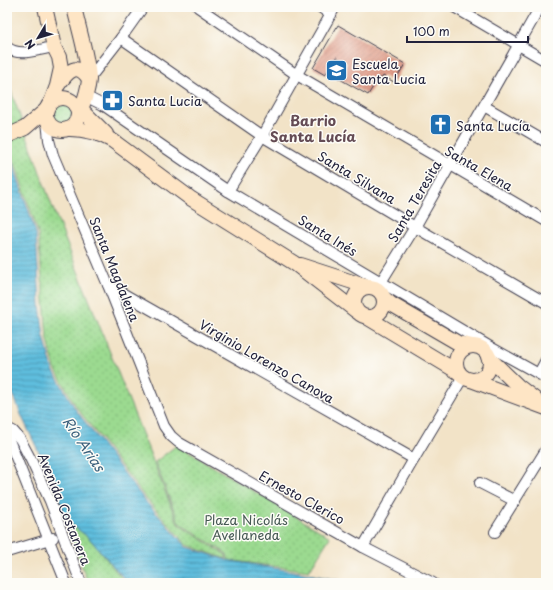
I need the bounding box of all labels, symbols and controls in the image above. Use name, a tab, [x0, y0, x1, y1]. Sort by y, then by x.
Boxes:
north arrow	[18, 18, 58, 58]
scale bar	[407, 18, 528, 44]
text: 100 m	[413, 22, 450, 40]
text: N	[20, 36, 39, 53]
place label: Escuela Santa Lucia	[352, 54, 426, 88]
school or university icon: Escuela Santa Lucia	[324, 57, 350, 83]
pharmacy icon: Santa Lucia	[99, 87, 125, 113]
place label: Santa Lucia	[128, 91, 202, 110]
district label: Barrio Santa Lucía	[270, 110, 356, 147]
church icon: Santa Lucía	[427, 112, 453, 138]
place label: Santa Lucía	[456, 116, 531, 135]
street label: Santa Elena	[441, 141, 517, 196]
street label: Santa Silvana	[314, 146, 400, 208]
street label: Santa Teresita	[383, 156, 446, 246]
street label: Santa Inés	[295, 210, 361, 260]
street label: Santa Magdalena	[85, 214, 145, 325]
street label: Virginio Lorenzo Canova	[196, 315, 338, 407]
water label: Río Arias	[58, 412, 111, 477]
street label: Avenida Costanera	[34, 450, 96, 568]
street label: Ernesto Clerico	[256, 466, 348, 528]
park label: Plaza Nicolás Avellaneda	[204, 510, 288, 544]

